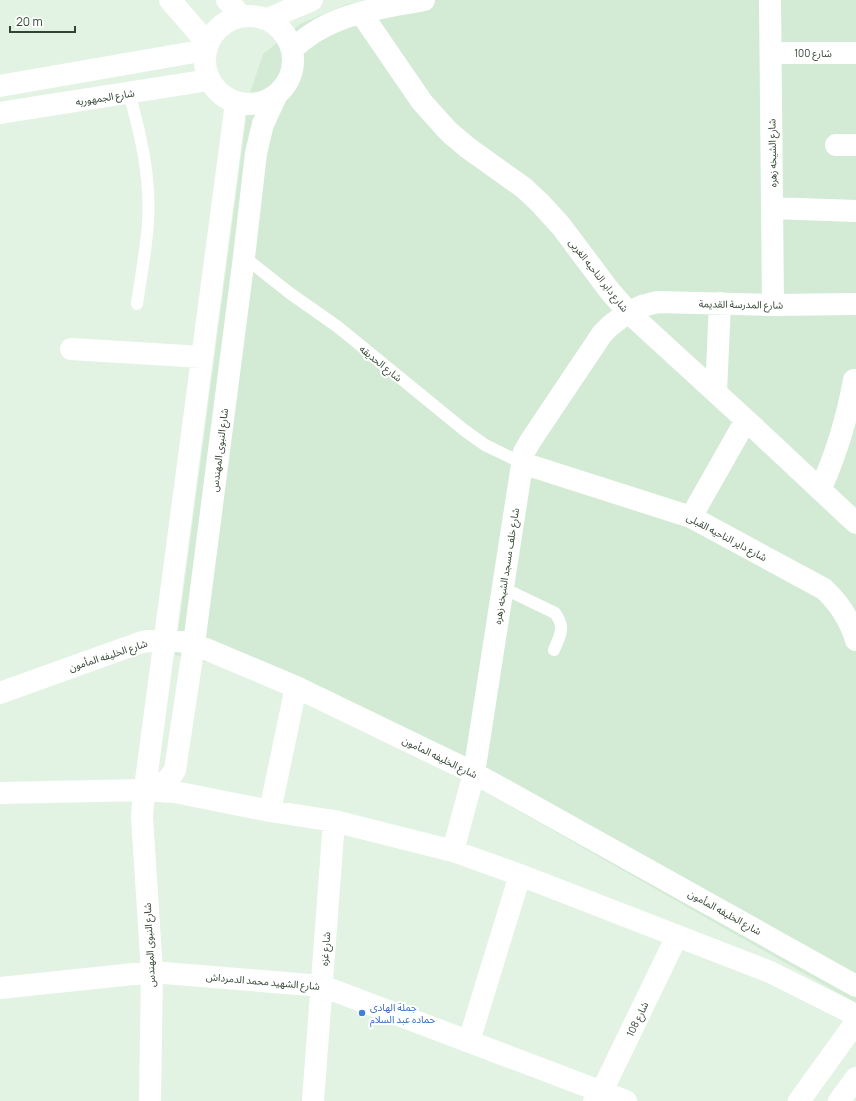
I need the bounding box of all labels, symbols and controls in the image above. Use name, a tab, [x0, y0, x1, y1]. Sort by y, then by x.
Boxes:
scale bar	[10, 8, 75, 34]
text: 20 m	[16, 13, 43, 30]
street label: شارع 100	[794, 46, 832, 61]
street label: شارع الجمهوريه	[74, 85, 136, 110]
street label: شارع الشيخه زهره	[764, 118, 781, 187]
street label: شارع داير الناحيه الغربى	[565, 236, 632, 315]
street label: شارع المدرسة القديمة	[699, 296, 784, 313]
street label: شارع الحديقه	[356, 342, 405, 385]
street label: شارع النبوى المهندس	[207, 407, 232, 493]
street label: شارع خلف مسجد الشيخه زهره	[490, 507, 523, 625]
street label: شارع داير الناحيه القبلى	[684, 510, 770, 565]
street label: شارع الخليفه المأمون	[67, 636, 150, 675]
street label: شارع الخليفه المأمون	[400, 733, 480, 782]
street label: شارع الخليفه المأمون	[685, 886, 764, 939]
street label: شارع النبوى المهندس	[140, 902, 159, 987]
street label: شارع غزه	[317, 931, 334, 967]
street label: شارع الشهيد محمد الدمرداش	[205, 969, 321, 994]
street label: شارع 108	[623, 999, 652, 1039]
place label: جملة الهادى حماده عبد السلام	[370, 1000, 436, 1028]
marker: جملة الهادى حماده عبد السلام	[357, 1008, 367, 1018]

